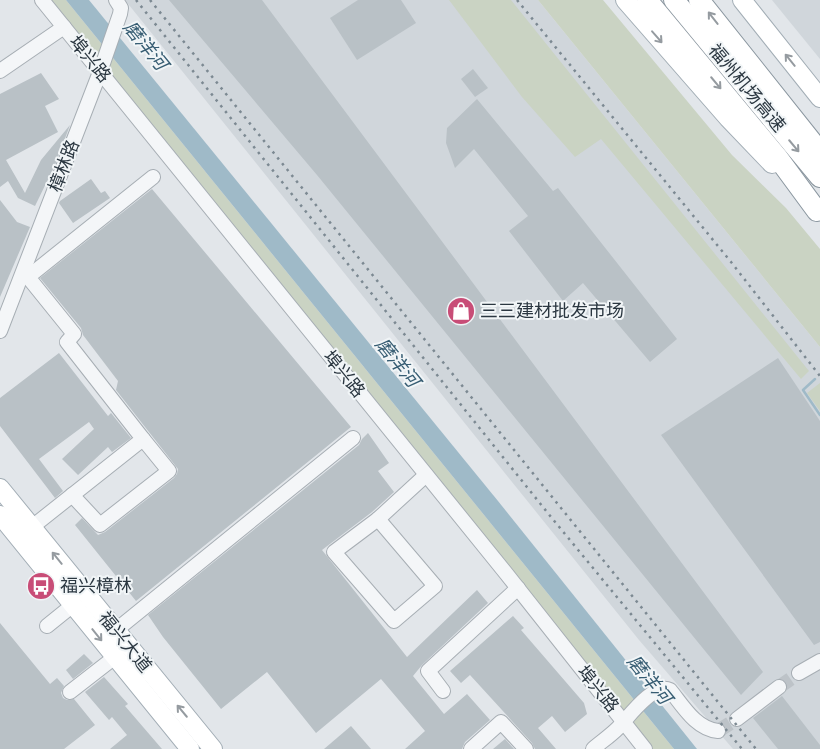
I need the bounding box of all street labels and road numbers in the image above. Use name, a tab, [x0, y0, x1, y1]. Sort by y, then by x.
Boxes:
street label: 埠兴路	[64, 30, 117, 87]
street label: 福州机场高速	[704, 38, 792, 136]
street label: 樟林路	[42, 136, 84, 195]
street label: 埠兴路	[318, 345, 371, 402]
street label: 福兴大道	[94, 606, 158, 677]
street label: 埠兴路	[572, 660, 625, 717]

